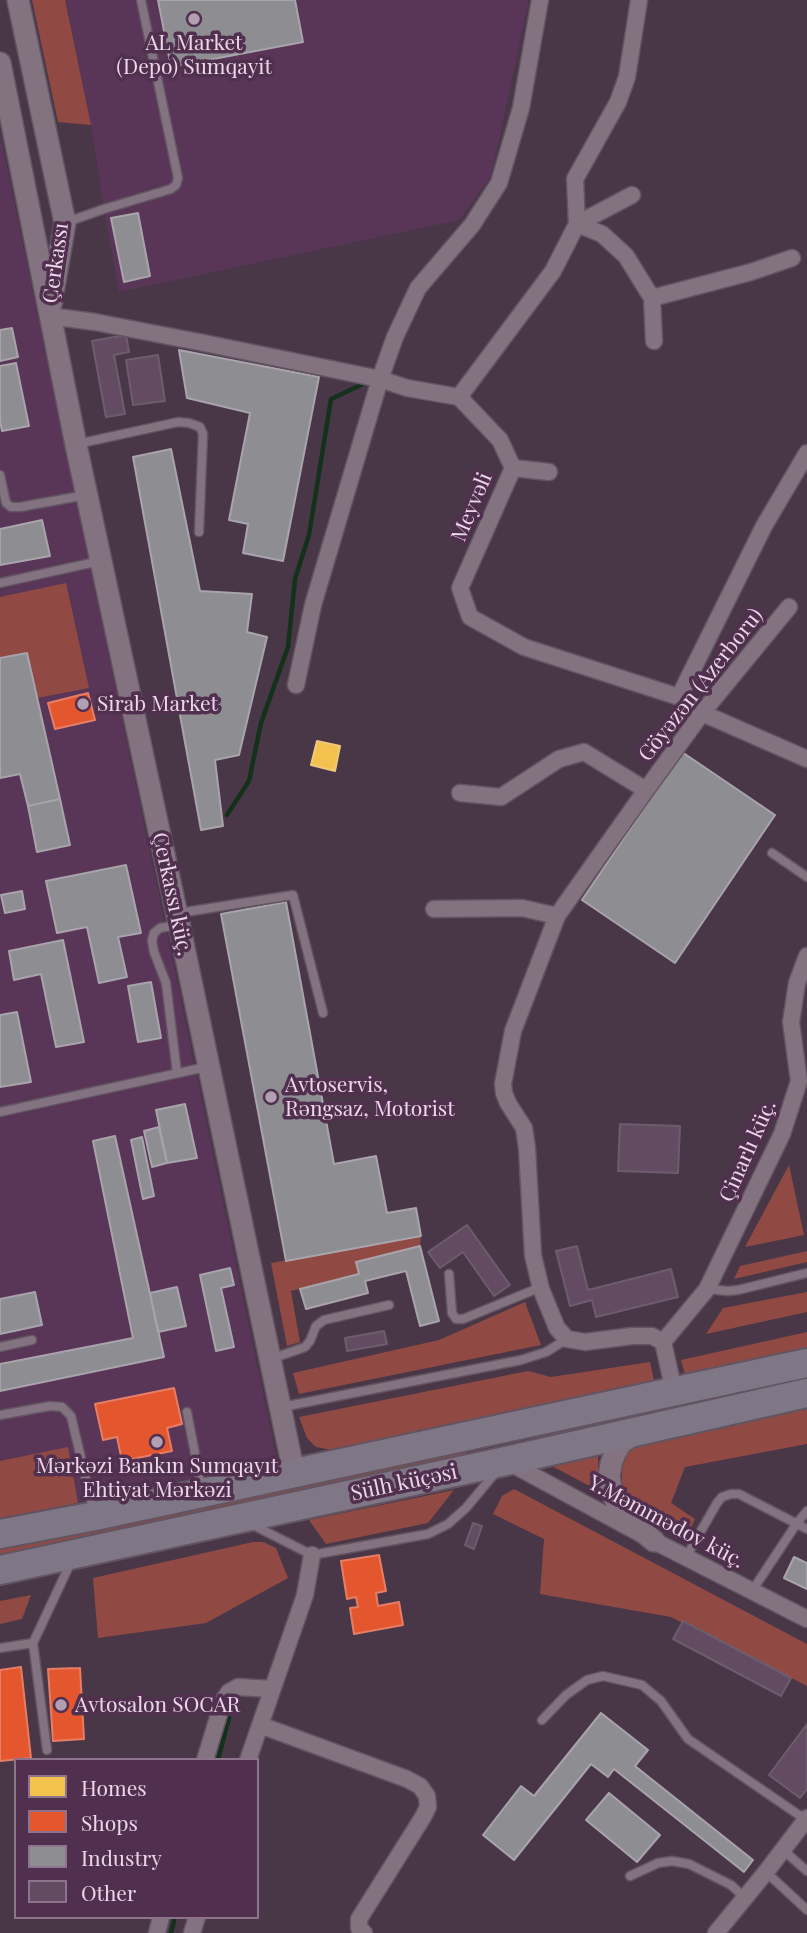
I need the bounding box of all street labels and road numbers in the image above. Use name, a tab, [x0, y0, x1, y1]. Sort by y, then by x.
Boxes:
street label: Çerkassı	[38, 221, 74, 305]
street label: Meyvəli	[446, 469, 498, 545]
street label: Göyəzən (Azerboru)	[633, 603, 769, 767]
street label: Çerkassı küç.	[147, 830, 197, 958]
street label: Çinarlı küç.	[714, 1096, 782, 1206]
street label: Sülh küçəsi	[349, 1459, 459, 1507]
street label: Y.Məmmədov küç.	[584, 1470, 748, 1574]

